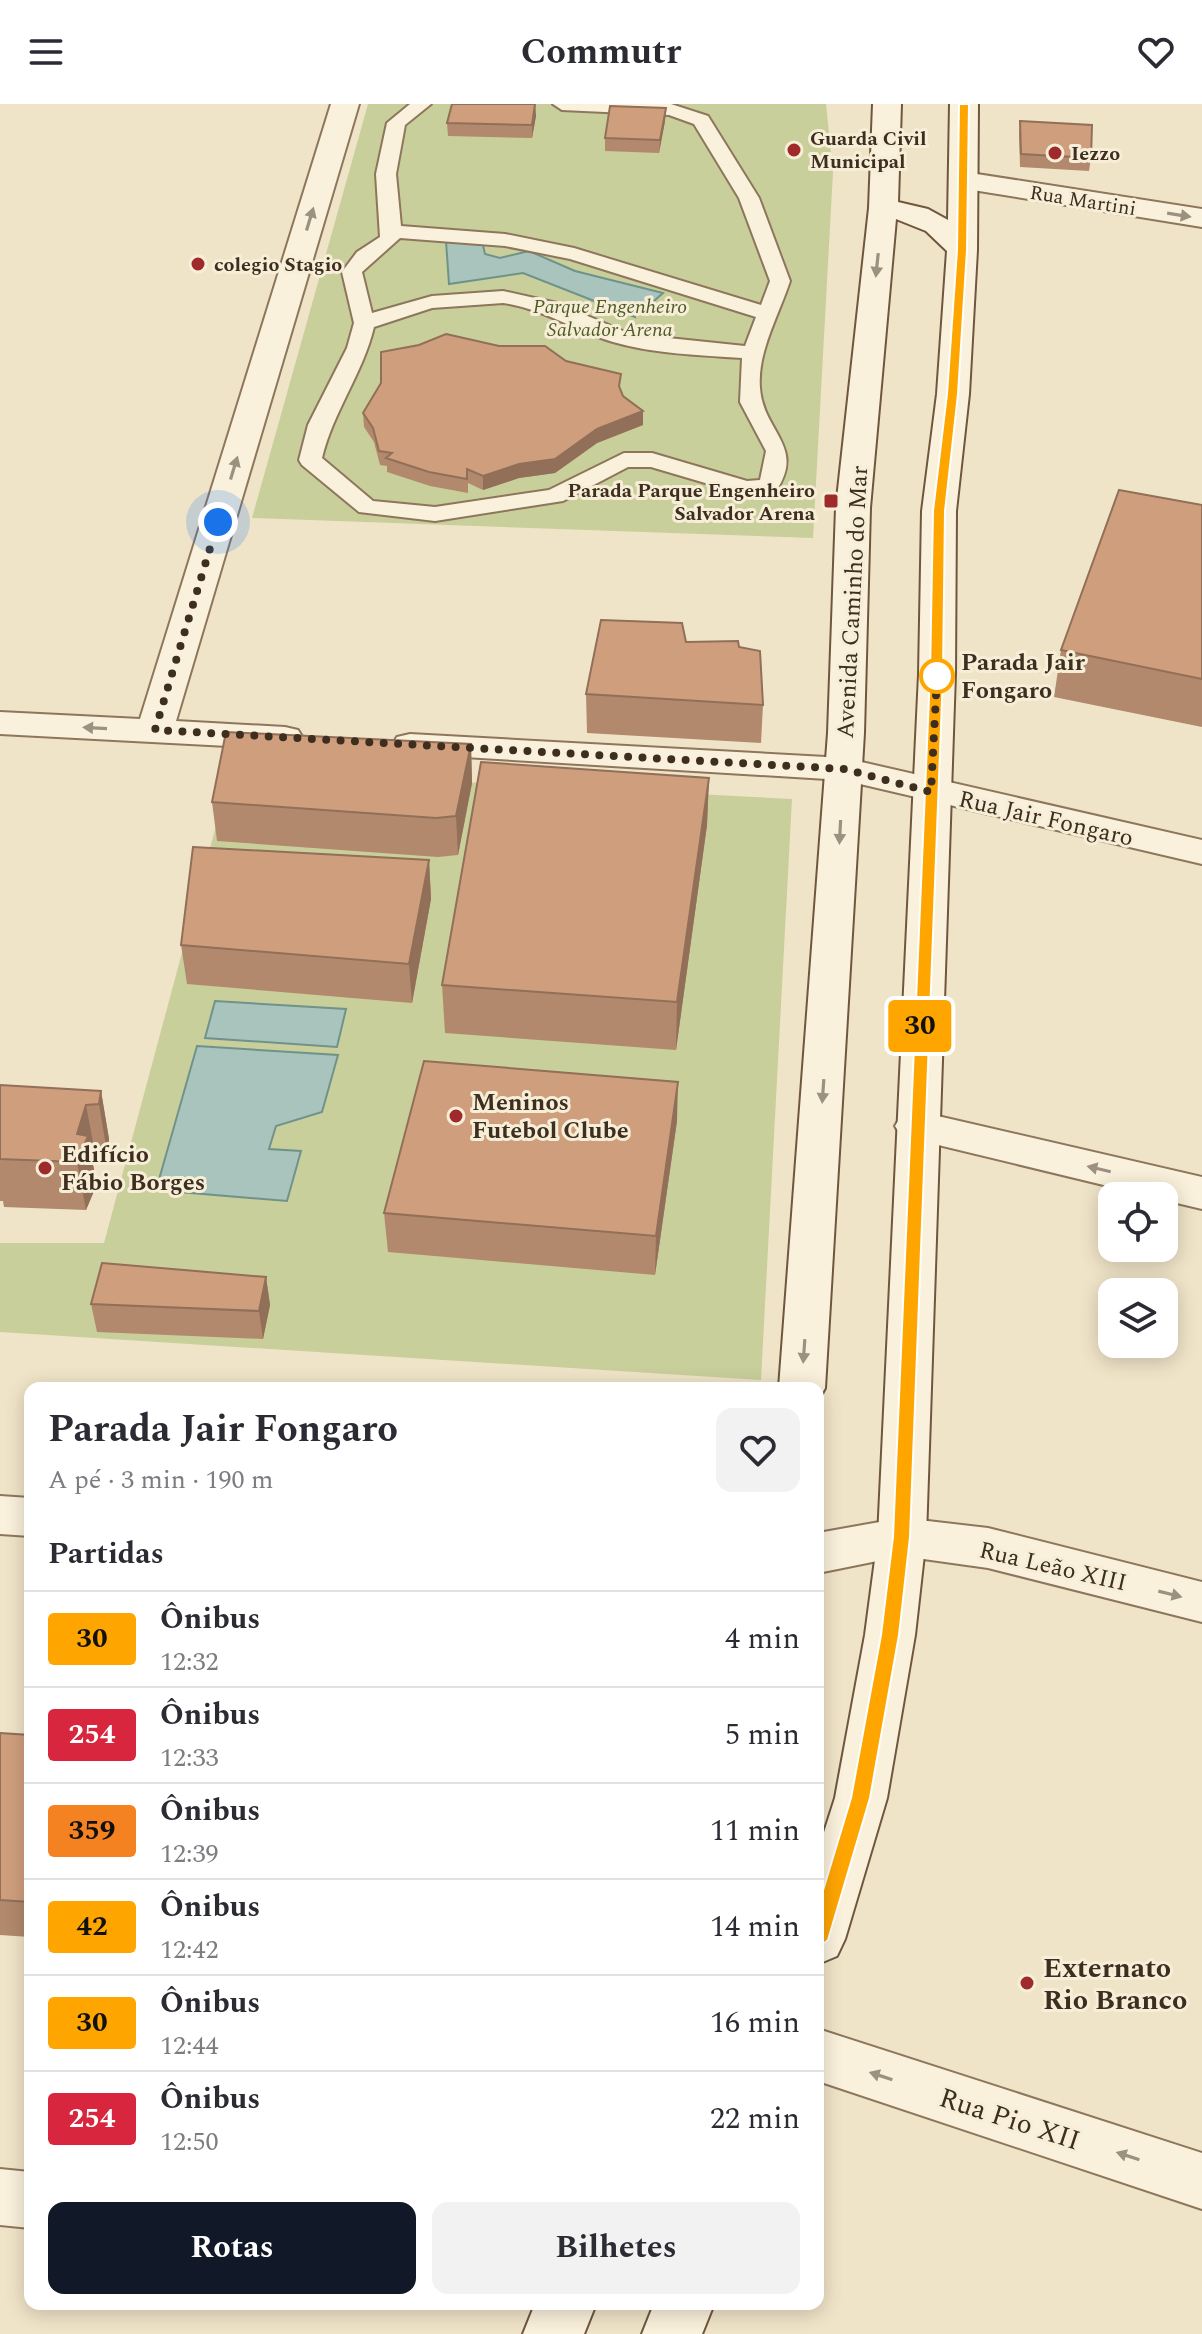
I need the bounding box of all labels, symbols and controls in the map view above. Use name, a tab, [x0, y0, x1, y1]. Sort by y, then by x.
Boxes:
text: Commutr	[521, 25, 681, 80]
icon: menu	[24, 30, 68, 74]
icon: heart	[1134, 30, 1178, 74]
place label: Guarda Civil Municipal	[810, 124, 927, 177]
place label: Iezzo	[1071, 139, 1120, 169]
marker: Guarda Civil Municipal	[785, 141, 803, 159]
marker: Iezzo	[1046, 144, 1064, 162]
street label: Rua Martini	[1028, 178, 1138, 224]
one-way arrow	[304, 207, 317, 231]
one-way arrow	[1167, 209, 1192, 221]
place label: colegio Stagio	[214, 250, 342, 280]
one-way arrow	[871, 253, 884, 278]
marker: colegio Stagio	[189, 255, 207, 273]
park label: Parque Engenheiro Salvador Arena	[533, 292, 687, 345]
one-way arrow	[229, 456, 241, 480]
street label: Avenida Caminho do Mar	[828, 465, 878, 740]
place label: Parada Parque Engenheiro Salvador Arena	[568, 476, 816, 529]
marker: Parada Parque Engenheiro Salvador Arena	[822, 492, 840, 510]
your location	[198, 502, 238, 542]
place label: Parada Jair Fongaro	[961, 645, 1086, 709]
marker: Parada Jair Fongaro	[920, 659, 954, 693]
one-way arrow	[82, 721, 107, 734]
street label: Rua Jair Fongaro	[955, 781, 1137, 857]
one-way arrow	[833, 820, 846, 845]
line badge: 30	[884, 1000, 956, 1052]
text: 30	[904, 1004, 936, 1047]
one-way arrow	[816, 1079, 829, 1104]
place label: Meninos Futebol Clube	[472, 1085, 629, 1149]
marker: Meninos Futebol Clube	[447, 1107, 465, 1125]
place label: Edifício Fábio Borges	[61, 1137, 205, 1201]
marker: Edifício Fábio Borges	[36, 1159, 54, 1177]
one-way arrow	[1086, 1162, 1111, 1175]
map controls	[1098, 1182, 1178, 1358]
button: locate	[1098, 1182, 1178, 1262]
button: layers	[1098, 1278, 1178, 1358]
one-way arrow	[797, 1339, 810, 1364]
text: Parada Jair Fongaro	[48, 1401, 398, 1459]
button: heart	[716, 1408, 800, 1492]
text: A pé · 3 min · 190 m	[48, 1460, 273, 1500]
text: Partidas	[48, 1531, 164, 1577]
street label: Rua Leão XIII	[975, 1533, 1130, 1601]
one-way arrow	[1157, 1588, 1182, 1600]
text: Ônibus	[160, 1596, 260, 1642]
text: 4 min	[725, 1616, 800, 1662]
text: 30	[76, 1617, 108, 1660]
text: 12:32	[160, 1642, 219, 1682]
text: Ônibus	[160, 1692, 260, 1738]
text: 5 min	[725, 1712, 800, 1758]
text: 254	[68, 1713, 116, 1756]
text: 12:33	[160, 1738, 219, 1778]
text: Ônibus	[160, 1788, 260, 1834]
text: 11 min	[710, 1808, 800, 1854]
text: 359	[68, 1809, 116, 1852]
text: 12:39	[160, 1834, 219, 1874]
text: Ônibus	[160, 1884, 260, 1930]
text: 14 min	[710, 1904, 800, 1950]
text: 42	[76, 1905, 108, 1948]
text: 12:42	[160, 1930, 219, 1970]
place label: Externato Rio Branco	[1043, 1947, 1187, 2022]
marker: Externato Rio Branco	[1018, 1974, 1036, 1992]
text: Ônibus	[160, 1980, 260, 2026]
text: 16 min	[710, 2000, 800, 2046]
text: 30	[76, 2001, 108, 2044]
text: 12:44	[160, 2026, 219, 2066]
one-way arrow	[868, 2069, 892, 2081]
text: Ônibus	[160, 2076, 260, 2122]
street label: Rua Pio XII	[933, 2076, 1086, 2162]
text: 22 min	[710, 2096, 800, 2142]
text: 254	[68, 2097, 116, 2140]
text: 12:50	[160, 2122, 219, 2162]
one-way arrow	[1116, 2150, 1140, 2162]
button: Rotas	[48, 2202, 416, 2294]
button: Bilhetes	[432, 2202, 800, 2294]

